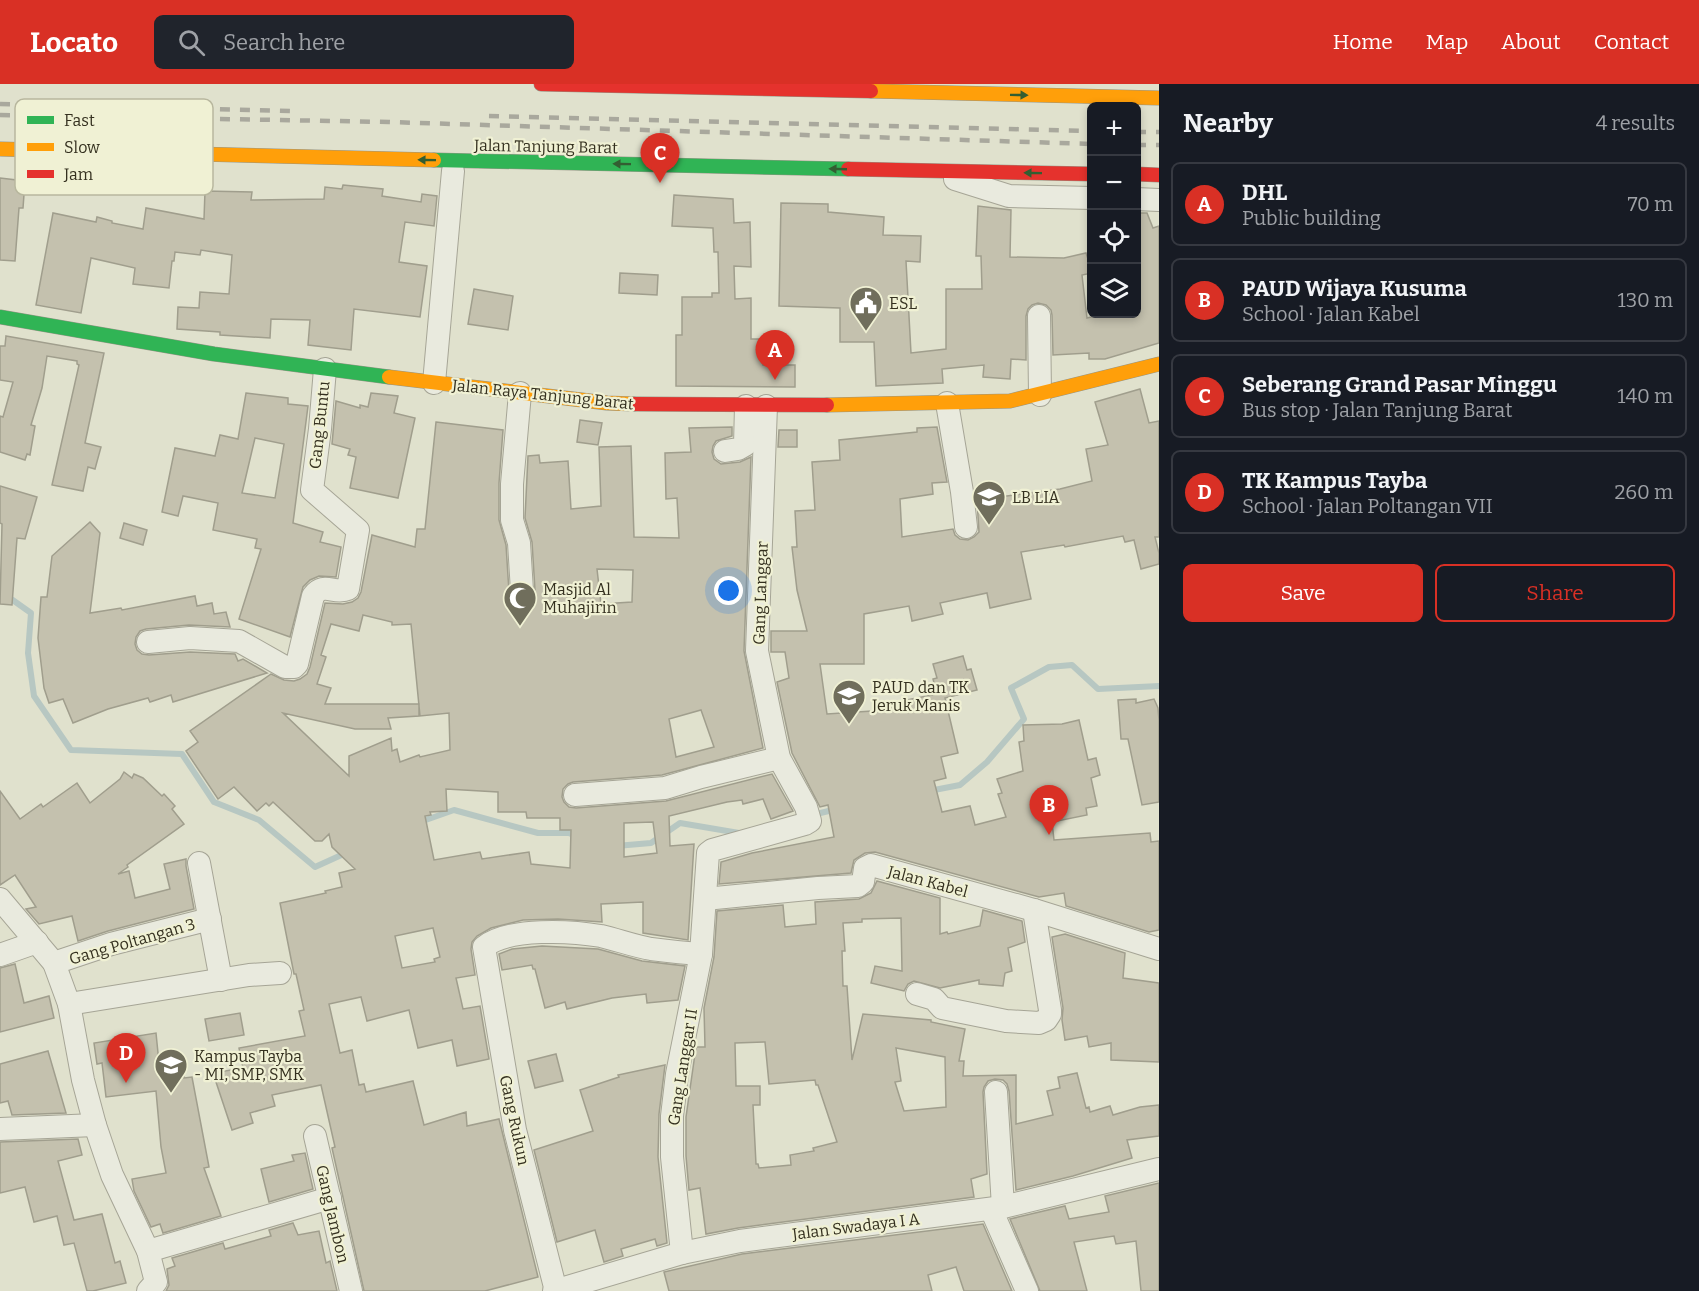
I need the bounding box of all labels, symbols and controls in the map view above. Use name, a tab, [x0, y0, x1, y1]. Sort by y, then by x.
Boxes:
search box	[154, 15, 574, 69]
text: Locato	[30, 26, 118, 59]
icon: search	[175, 26, 208, 59]
text: Search here	[223, 29, 345, 56]
text: Home	[1333, 29, 1393, 55]
text: Map	[1426, 29, 1468, 55]
text: About	[1501, 29, 1561, 55]
text: Contact	[1594, 29, 1669, 55]
one-way arrow	[1010, 90, 1029, 100]
legend	[15, 99, 213, 195]
map controls	[1087, 102, 1141, 318]
button: +	[1087, 102, 1141, 156]
text: Nearby	[1183, 108, 1273, 139]
text: Fast	[64, 111, 95, 130]
text: 4 results	[1596, 111, 1675, 135]
pin: C	[640, 134, 680, 183]
street label: Jalan Tanjung Barat	[473, 136, 618, 157]
text: Slow	[64, 138, 100, 157]
one-way arrow	[418, 155, 437, 165]
button: −	[1087, 156, 1141, 210]
one-way arrow	[613, 159, 632, 169]
one-way arrow	[829, 164, 848, 173]
text: Jam	[63, 165, 93, 184]
one-way arrow	[1024, 168, 1043, 178]
text: DHL	[1242, 179, 1287, 206]
text: A	[1197, 192, 1212, 216]
text: 70 m	[1627, 192, 1673, 216]
text: Public building	[1242, 206, 1381, 230]
button: locate	[1087, 210, 1141, 264]
button: layers	[1087, 264, 1141, 318]
text: PAUD Wijaya Kusuma	[1242, 275, 1467, 302]
public building icon: ESL	[848, 285, 884, 332]
text: B	[1198, 288, 1211, 312]
text: 130 m	[1618, 288, 1673, 312]
place label: ESL	[889, 294, 917, 313]
text: School · Jalan Kabel	[1242, 302, 1420, 326]
pin: A	[756, 330, 794, 380]
text: Seberang Grand Pasar Minggu	[1242, 371, 1557, 398]
street label: Jalan Raya Tanjung Barat	[450, 375, 635, 414]
street label: Gang Buntu	[305, 380, 334, 470]
text: C	[1198, 384, 1211, 408]
text: 140 m	[1617, 384, 1673, 408]
text: Bus stop · Jalan Tanjung Barat	[1242, 398, 1513, 422]
text: TK Kampus Tayba	[1242, 467, 1427, 494]
school or university icon: LB LIA	[971, 479, 1007, 526]
text: D	[1197, 480, 1212, 504]
text: 260 m	[1614, 480, 1673, 504]
place label: LB LIA	[1012, 488, 1060, 507]
text: School · Jalan Poltangan VII	[1242, 494, 1493, 518]
street label: Gang Langgar	[749, 541, 772, 645]
button: Save	[1183, 564, 1423, 622]
button: Share	[1435, 564, 1675, 622]
your location	[714, 576, 743, 605]
mosque icon: Masjid Al Muhajirin	[502, 580, 538, 627]
place label: Masjid Al Muhajirin	[543, 580, 617, 617]
school or university icon: PAUD dan TK Jeruk Manis	[831, 678, 867, 725]
place label: PAUD dan TK Jeruk Manis	[871, 678, 970, 715]
pin: B	[1030, 786, 1068, 835]
street label: Jalan Kabel	[885, 861, 970, 901]
street label: Gang Poltangan 3	[67, 914, 197, 969]
street label: Gang Langgar II	[664, 1007, 701, 1127]
pin: D	[106, 1034, 146, 1083]
school or university icon: Kampus Tayba - MI, SMP, SMK	[153, 1047, 189, 1094]
place label: Kampus Tayba - MI, SMP, SMK	[194, 1047, 305, 1084]
street label: Gang Rukun	[496, 1073, 533, 1167]
street label: Gang Jambon	[312, 1163, 353, 1265]
street label: Jalan Swadaya I A	[790, 1209, 921, 1244]

